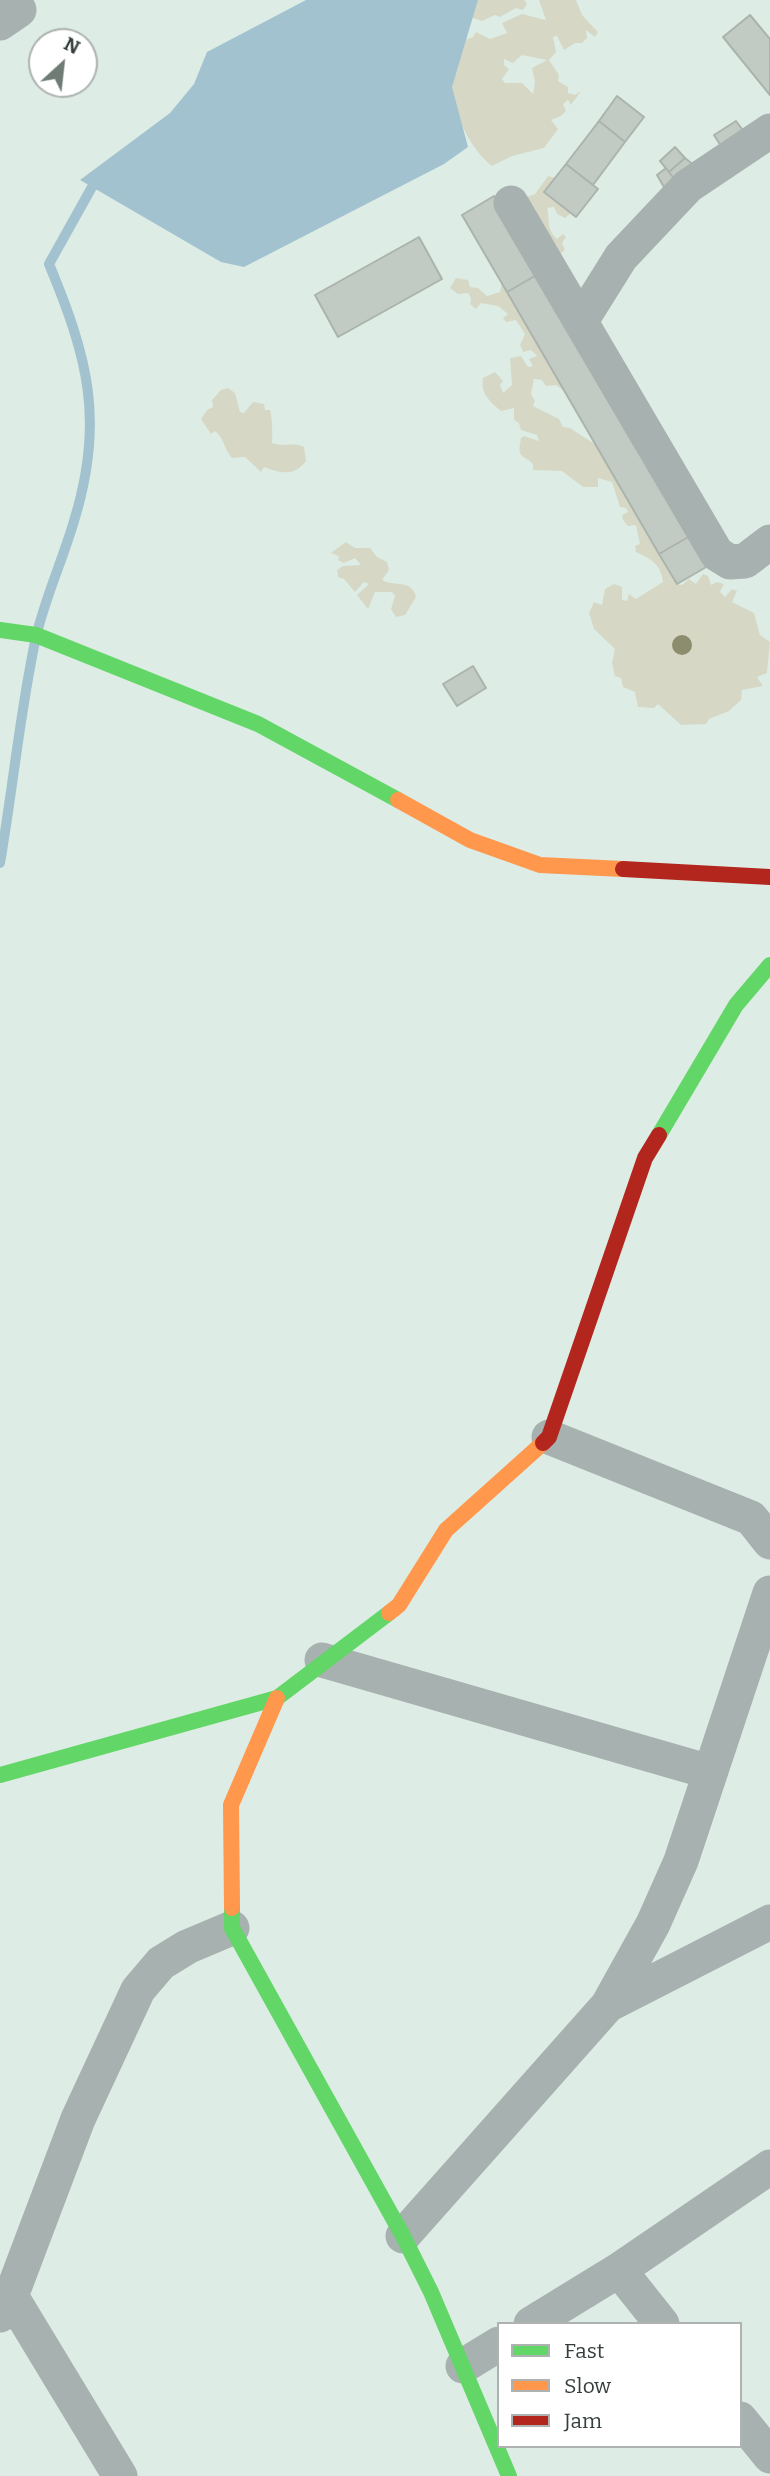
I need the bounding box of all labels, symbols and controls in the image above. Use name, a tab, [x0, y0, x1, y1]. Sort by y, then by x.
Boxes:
north arrow	[28, 28, 98, 98]
text: N	[60, 32, 84, 59]
legend	[497, 2322, 742, 2448]
text: Fast	[564, 2338, 604, 2364]
text: Slow	[564, 2373, 611, 2399]
text: Jam	[564, 2408, 602, 2434]

